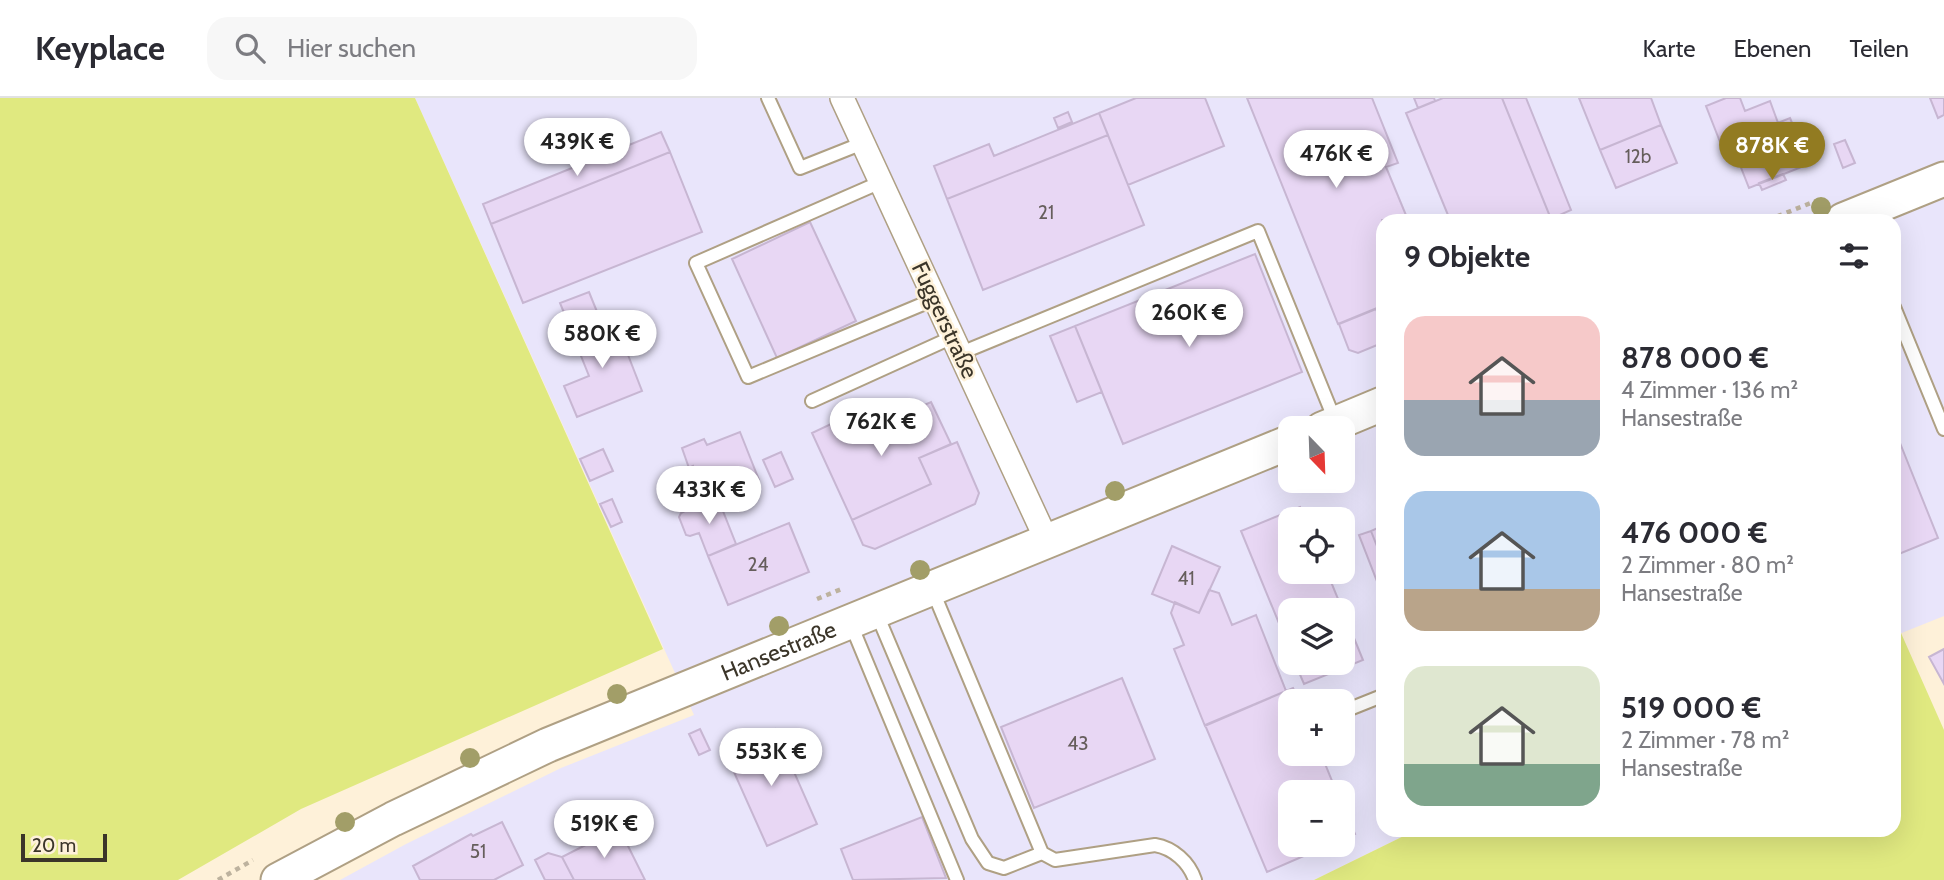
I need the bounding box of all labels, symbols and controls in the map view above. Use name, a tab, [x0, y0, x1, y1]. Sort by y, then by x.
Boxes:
search box	[207, 17, 697, 80]
text: Keyplace	[35, 28, 165, 68]
icon: search	[231, 29, 269, 67]
text: Hier suchen	[287, 32, 416, 64]
text: Karte	[1642, 34, 1695, 63]
text: Ebenen	[1733, 34, 1811, 63]
text: Teilen	[1849, 34, 1909, 63]
pin: 439K €	[520, 118, 634, 178]
pin: 878K €	[1715, 122, 1829, 182]
text: 439K €	[540, 127, 614, 155]
pin: 476K €	[1279, 130, 1393, 190]
text: 878K €	[1735, 131, 1809, 159]
text: 476K €	[1300, 139, 1372, 167]
house number: 12b	[1625, 145, 1651, 168]
house number: 21	[1038, 201, 1054, 224]
icon: filters	[1835, 237, 1873, 275]
text: 9 Objekte	[1404, 238, 1530, 275]
street label: Fuggerstraße	[906, 257, 984, 383]
pin: 260K €	[1132, 289, 1246, 349]
text: 260K €	[1151, 298, 1227, 326]
pin: 580K €	[545, 310, 659, 370]
text: 580K €	[564, 319, 640, 347]
text: 878 000 €	[1621, 339, 1769, 376]
icon: home	[1460, 344, 1544, 428]
text: 4 Zimmer · 136 m²	[1621, 376, 1798, 404]
pin: 762K €	[824, 398, 938, 458]
text: Hansestraße	[1621, 404, 1743, 432]
text: 762K €	[846, 407, 916, 435]
north arrow	[1278, 416, 1354, 494]
map controls	[1278, 416, 1355, 857]
pin: 433K €	[652, 466, 766, 526]
text: 433K €	[672, 475, 746, 503]
button: locate	[1278, 507, 1355, 584]
text: 476 000 €	[1621, 514, 1767, 551]
icon: home	[1460, 519, 1544, 603]
text: 2 Zimmer · 80 m²	[1621, 551, 1794, 579]
house number: 24	[748, 553, 768, 576]
house number: 41	[1177, 567, 1195, 590]
text: Hansestraße	[1621, 579, 1743, 607]
button: layers	[1278, 598, 1355, 675]
street label: Hansestraße	[717, 615, 840, 687]
button: +	[1278, 689, 1355, 766]
text: 519 000 €	[1621, 689, 1761, 726]
icon: home	[1460, 694, 1544, 778]
text: 2 Zimmer · 78 m²	[1621, 726, 1789, 754]
pin: 553K €	[714, 728, 828, 788]
house number: 43	[1067, 732, 1089, 755]
text: 553K €	[735, 737, 807, 765]
text: Hansestraße	[1621, 754, 1743, 782]
button: −	[1278, 780, 1355, 857]
pin: 519K €	[547, 800, 661, 860]
text: 519K €	[570, 809, 638, 837]
scale bar	[21, 831, 107, 863]
text: 20 m	[32, 834, 76, 857]
house number: 51	[470, 840, 486, 863]

